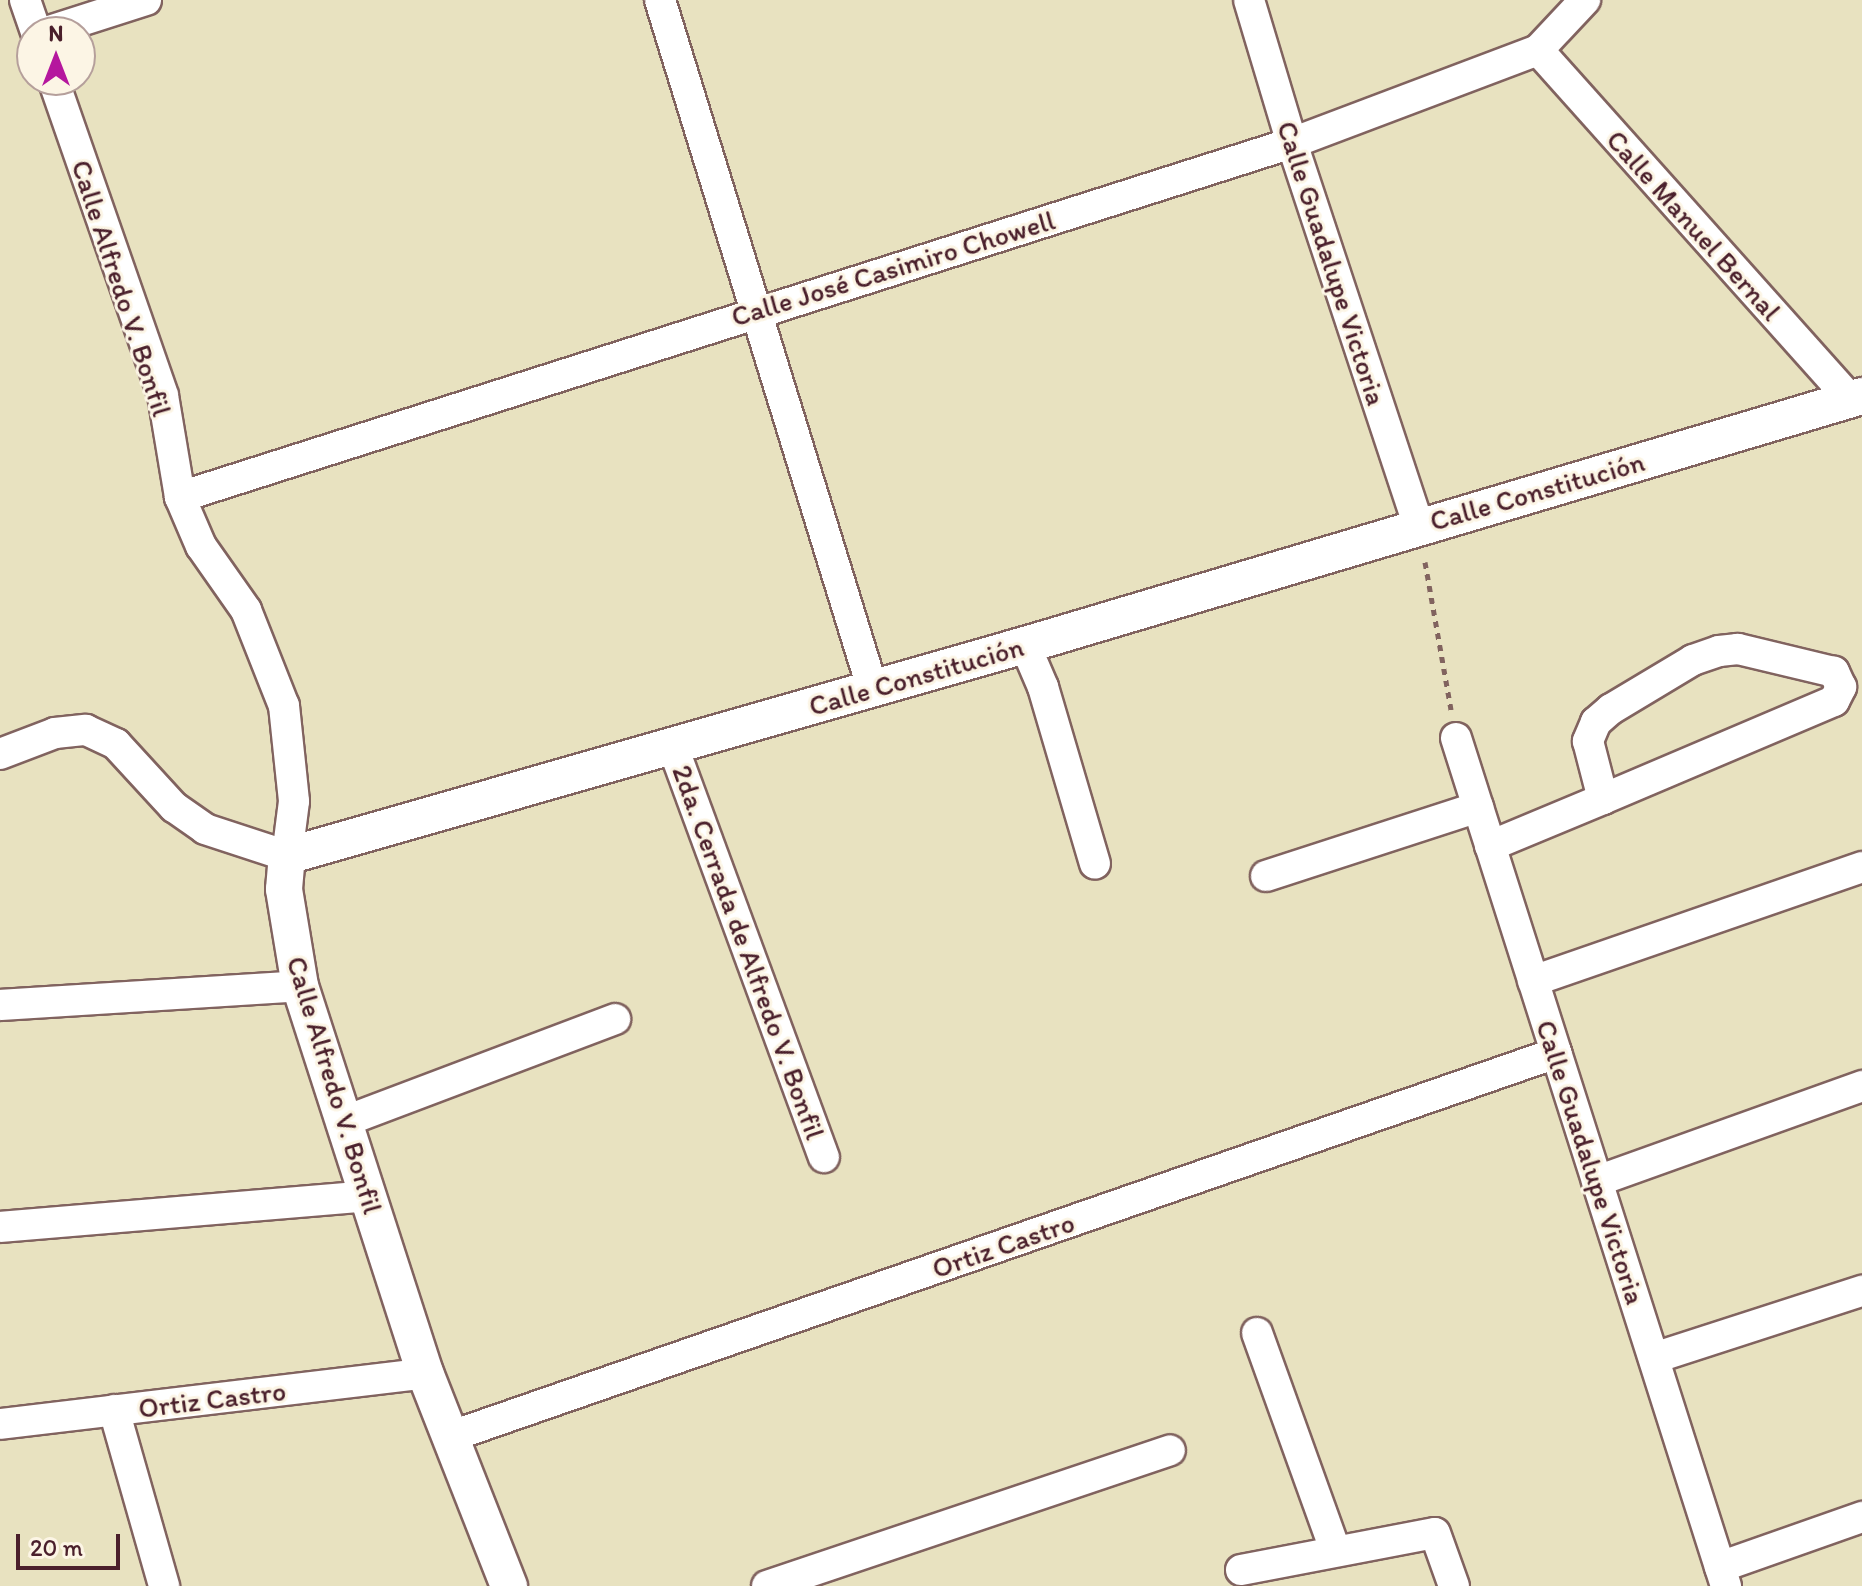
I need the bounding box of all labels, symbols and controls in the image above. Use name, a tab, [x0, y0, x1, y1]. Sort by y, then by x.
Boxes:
north arrow	[16, 16, 96, 96]
text: N	[49, 20, 63, 47]
street label: Calle Guadalupe Victoria	[1270, 116, 1394, 410]
street label: Calle Manuel Bernal	[1600, 124, 1788, 326]
street label: Calle Alfredo V. Bonfil	[65, 155, 179, 421]
street label: Calle José Casimiro Chowell	[727, 203, 1059, 333]
street label: Calle Constitución	[1425, 444, 1649, 538]
street label: Calle Constitución	[804, 629, 1028, 723]
street label: 2da. Cerrada de Alfredo V. Bonfil	[665, 760, 833, 1144]
street label: Calle Alfredo V. Bonfil	[280, 952, 390, 1218]
street label: Calle Guadalupe Victoria	[1529, 1015, 1653, 1309]
street label: Ortiz Castro	[927, 1205, 1079, 1285]
street label: Ortiz Castro	[136, 1373, 288, 1425]
scale bar	[20, 1518, 124, 1568]
text: 20 m	[30, 1533, 83, 1562]

